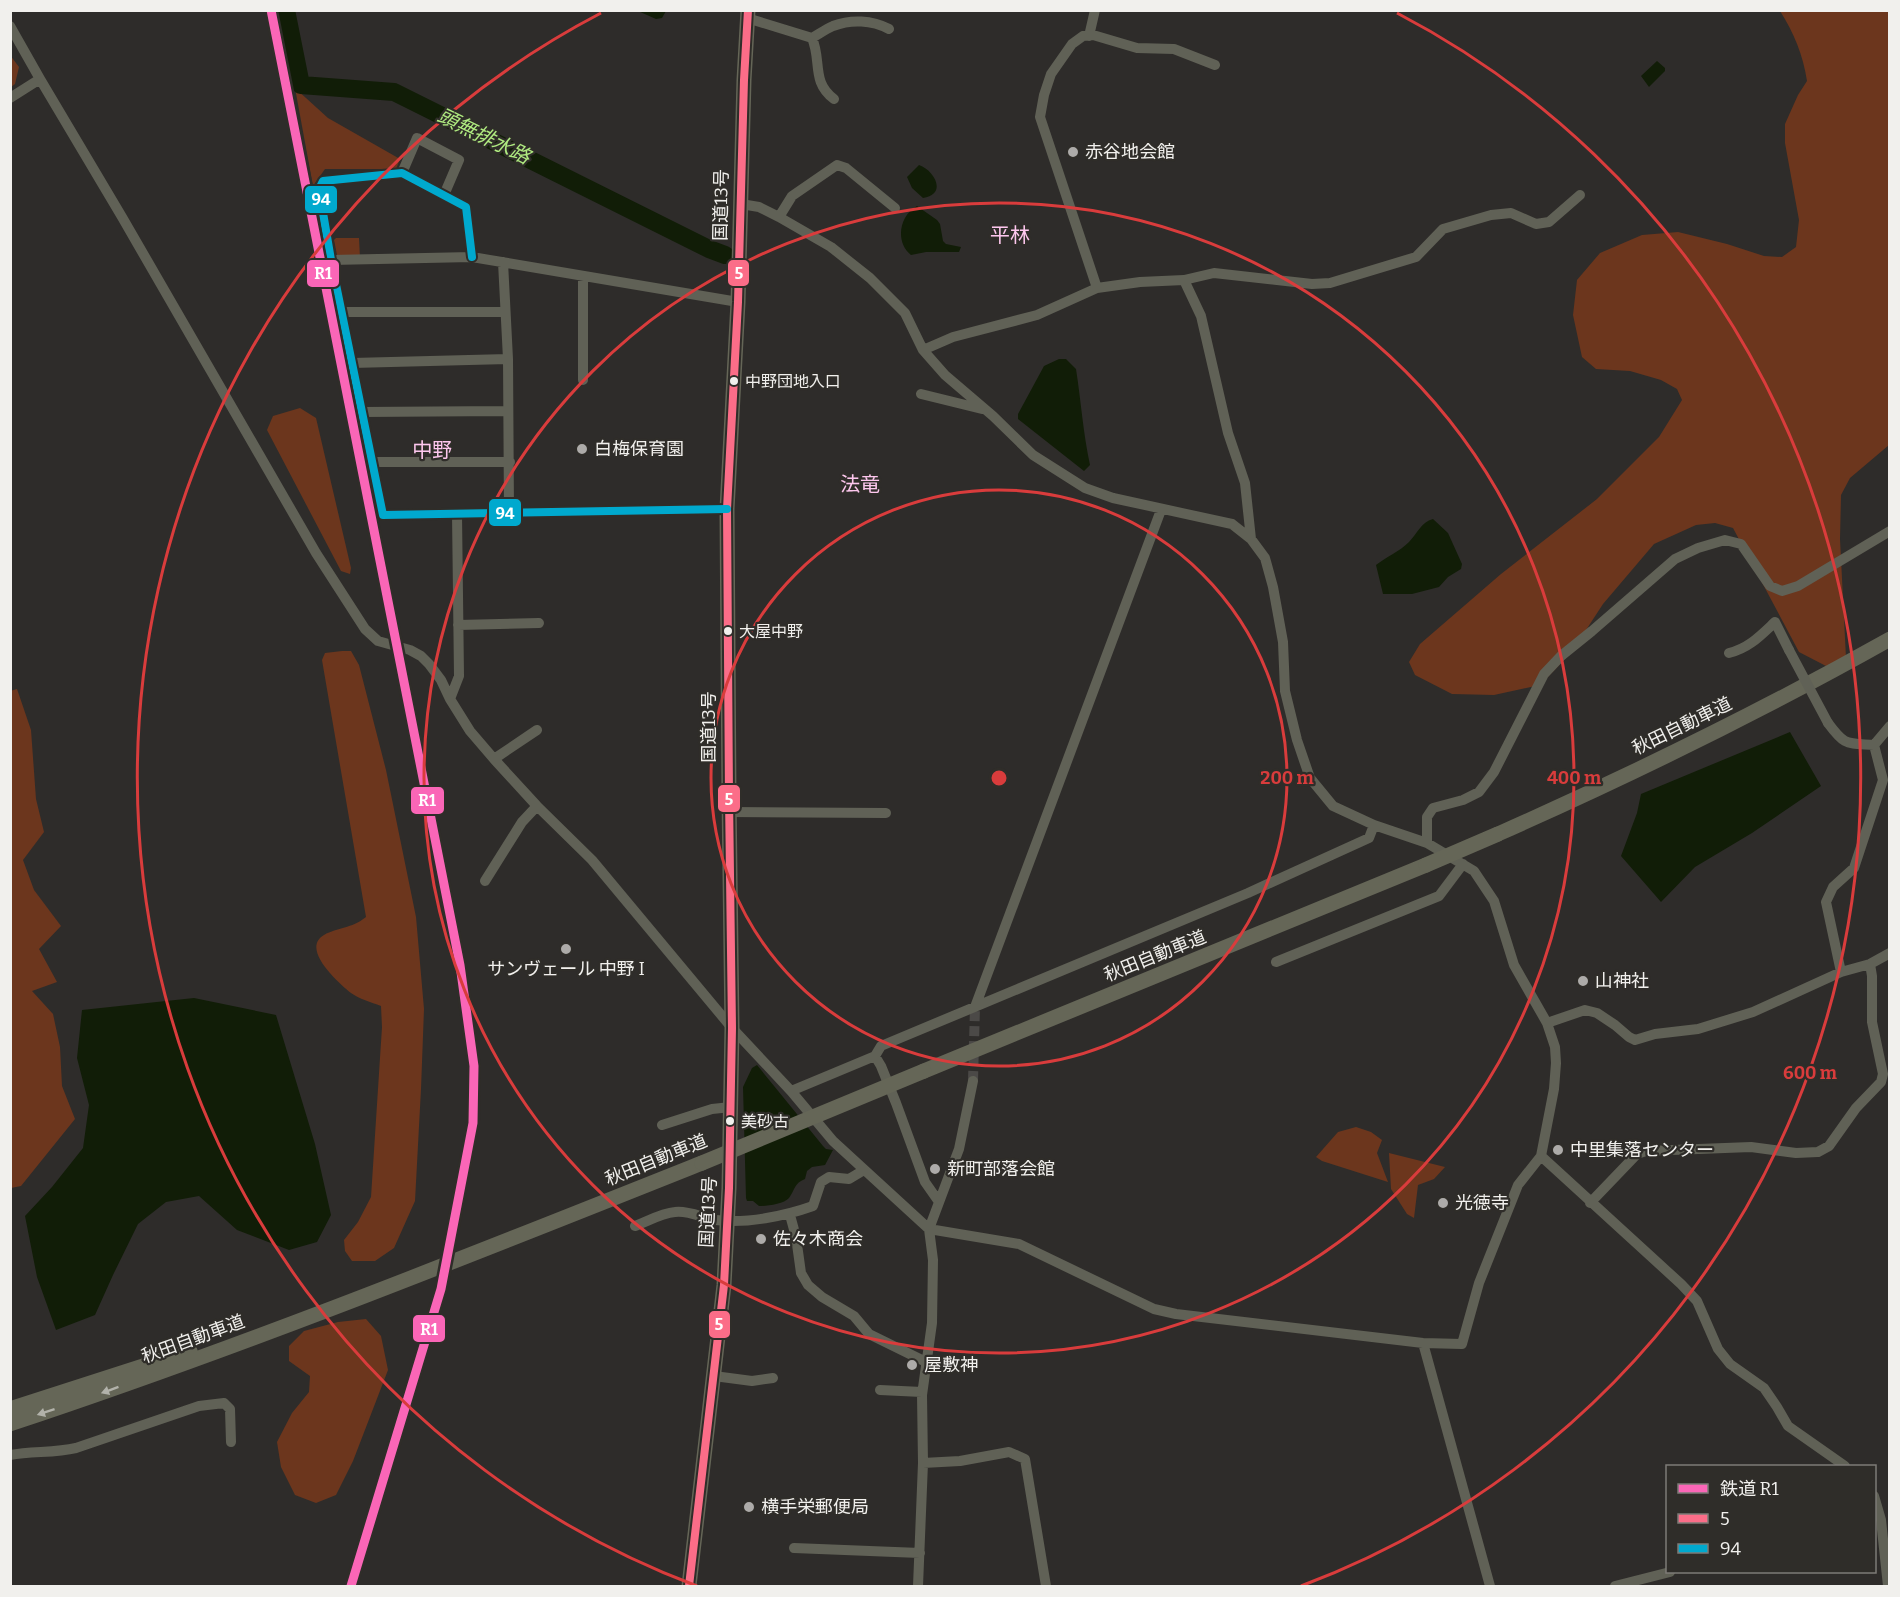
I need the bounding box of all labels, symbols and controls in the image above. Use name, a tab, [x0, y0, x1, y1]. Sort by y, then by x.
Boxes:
water label: 頭無排水路	[434, 103, 536, 170]
place label: 赤谷地会館	[1085, 141, 1175, 163]
marker: 赤谷地会館	[1066, 145, 1080, 159]
street label: 国道13号	[709, 169, 733, 241]
line badge: 94	[304, 185, 338, 214]
text: 94	[311, 190, 331, 209]
district label: 平林	[990, 223, 1030, 247]
line badge: R1	[306, 259, 340, 288]
line badge: 5	[727, 259, 750, 287]
text: R1	[314, 264, 332, 283]
text: 5	[735, 264, 744, 283]
place label: 中野団地入口	[745, 372, 841, 391]
marker: 中野団地入口	[728, 375, 740, 387]
district label: 中野	[412, 438, 452, 462]
place label: 白梅保育園	[594, 438, 684, 460]
marker: 白梅保育園	[575, 442, 589, 456]
district label: 法竜	[840, 472, 880, 496]
line badge: 94	[488, 498, 522, 527]
text: 94	[495, 504, 515, 523]
place label: 大屋中野	[739, 622, 803, 641]
marker: 大屋中野	[722, 625, 734, 637]
street label: 国道13号	[698, 691, 720, 763]
street label: 秋田自動車道	[1629, 692, 1735, 760]
text: 200 m	[1260, 767, 1314, 789]
text: 400 m	[1547, 767, 1601, 789]
centre of rings	[989, 768, 1009, 788]
line badge: 5	[717, 784, 741, 813]
line badge: R1	[410, 786, 445, 815]
text: 5	[725, 790, 734, 809]
text: R1	[418, 791, 436, 810]
street label: 秋田自動車道	[1101, 926, 1209, 986]
marker: サンヴェール 中野 I	[559, 942, 573, 956]
place label: サンヴェール 中野 I	[487, 958, 645, 980]
place label: 山神社	[1595, 970, 1649, 992]
marker: 山神社	[1576, 974, 1590, 988]
text: 600 m	[1783, 1062, 1837, 1084]
place label: 美砂古	[741, 1112, 789, 1131]
marker: 美砂古	[724, 1115, 736, 1127]
street label: 秋田自動車道	[602, 1130, 710, 1190]
place label: 中里集落センター	[1570, 1139, 1714, 1161]
marker: 中里集落センター	[1551, 1143, 1565, 1157]
place label: 新町部落会館	[947, 1158, 1055, 1180]
marker: 新町部落会館	[928, 1162, 942, 1176]
street label: 国道13号	[695, 1176, 721, 1248]
place label: 光徳寺	[1455, 1192, 1509, 1214]
marker: 光徳寺	[1436, 1196, 1450, 1210]
place label: 佐々木商会	[773, 1228, 863, 1250]
marker: 佐々木商会	[754, 1232, 768, 1246]
street label: 秋田自動車道	[138, 1310, 248, 1368]
line badge: 5	[708, 1310, 731, 1339]
line badge: R1	[412, 1314, 446, 1343]
text: 5	[715, 1315, 724, 1334]
text: R1	[420, 1320, 438, 1339]
place label: 屋敷神	[924, 1354, 978, 1376]
marker: 屋敷神	[905, 1358, 919, 1372]
one-way arrow	[101, 1385, 119, 1395]
one-way arrow	[37, 1408, 55, 1417]
legend	[1666, 1465, 1876, 1573]
text: 鉄道 R1	[1720, 1478, 1779, 1500]
place label: 横手栄郵便局	[761, 1496, 869, 1518]
marker: 横手栄郵便局	[742, 1500, 756, 1514]
text: 5	[1720, 1508, 1730, 1530]
text: 94	[1720, 1538, 1742, 1560]

